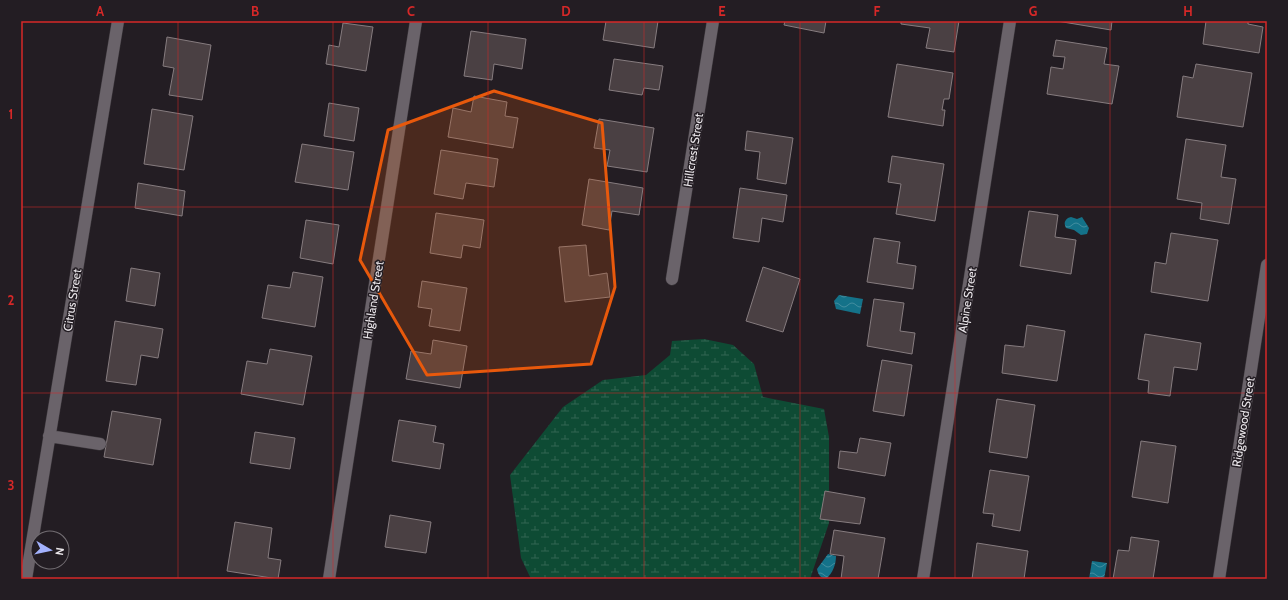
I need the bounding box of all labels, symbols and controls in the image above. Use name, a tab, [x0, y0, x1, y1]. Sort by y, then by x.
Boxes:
text: A	[96, 3, 105, 19]
text: B	[251, 3, 259, 19]
text: C	[407, 3, 415, 19]
text: D	[561, 3, 571, 19]
text: E	[718, 3, 726, 19]
text: F	[874, 3, 881, 19]
text: G	[1029, 3, 1038, 19]
text: H	[1183, 3, 1193, 19]
text: 1	[9, 106, 13, 122]
street label: Hillcrest Street	[680, 112, 706, 188]
street label: Highland Street	[359, 260, 387, 340]
street label: Alpine Street	[954, 266, 980, 334]
street label: Citrus Street	[60, 268, 84, 332]
text: 2	[8, 292, 15, 308]
street label: Ridgewood Street	[1229, 376, 1257, 468]
text: 3	[7, 477, 15, 493]
north arrow	[30, 530, 70, 570]
text: N	[52, 547, 67, 557]

